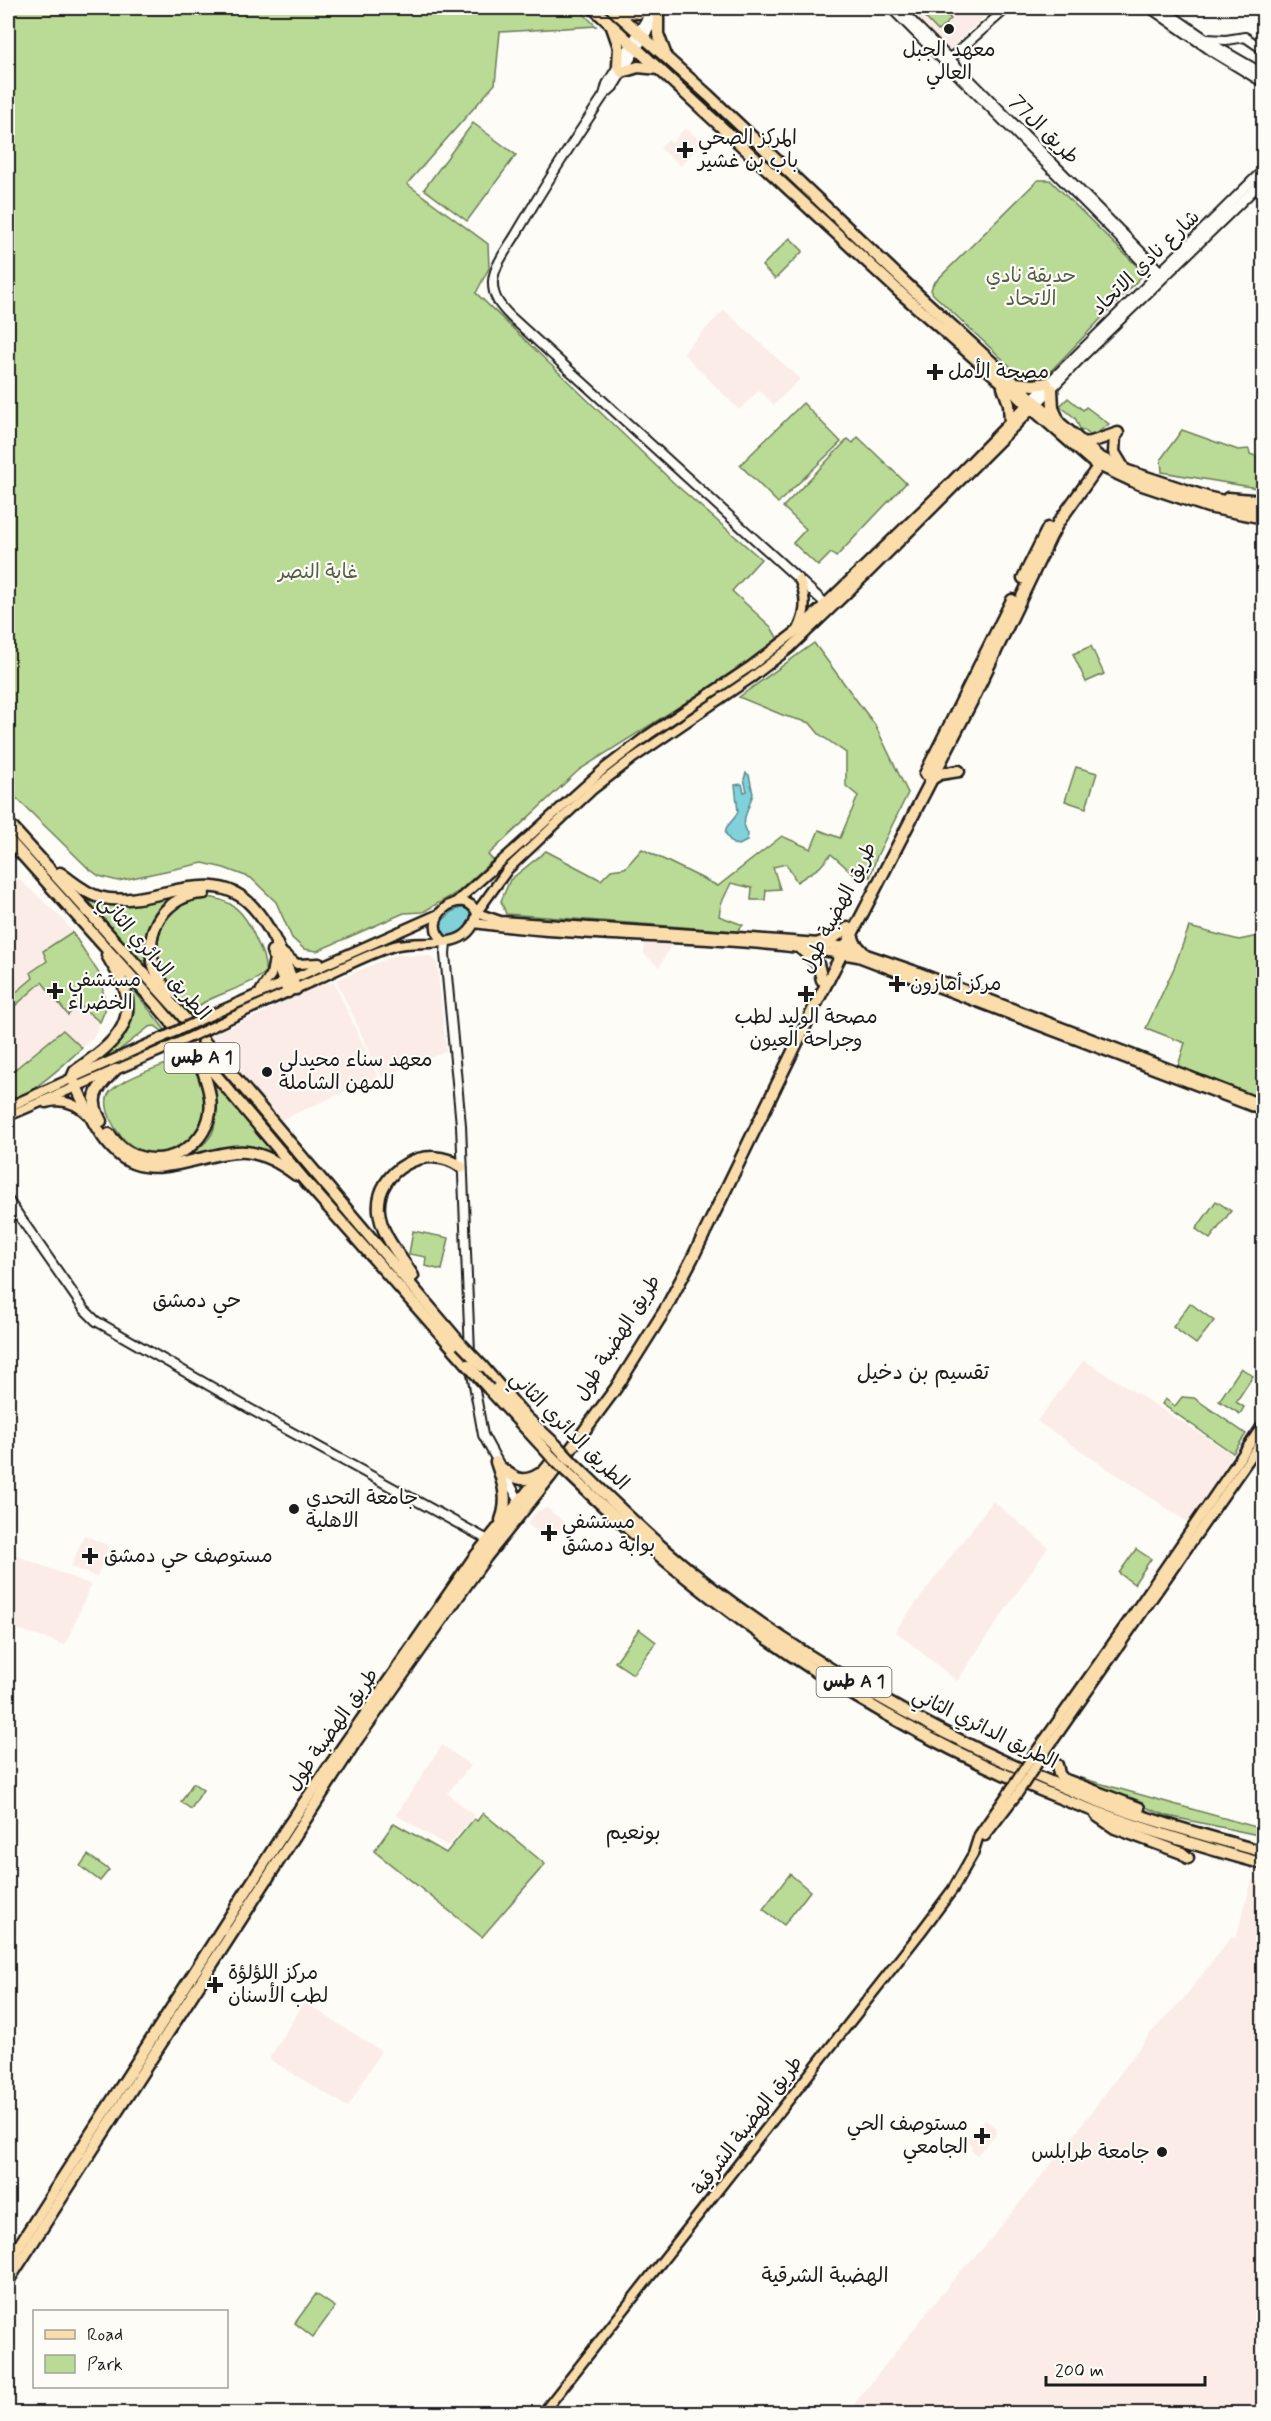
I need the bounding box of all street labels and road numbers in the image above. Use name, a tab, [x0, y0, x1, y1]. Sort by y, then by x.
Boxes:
street label: طريق ال77	[1003, 89, 1085, 171]
street label: شارع نادي الاتحاد	[1086, 204, 1206, 322]
street label: طريق الهضبة طول	[794, 838, 884, 978]
street label: الطريق الدائري الثاني	[89, 889, 216, 1029]
road number: طس A 1	[164, 1043, 240, 1073]
street label: طريق الهضبة طول	[568, 1270, 668, 1406]
street label: الطريق الدائري الثاني	[501, 1365, 635, 1499]
street label: طريق الهضبة طول	[281, 1663, 385, 1797]
road number: طس A 1	[816, 1667, 892, 1697]
street label: الطريق الدائري الثاني	[906, 1682, 1062, 1779]
street label: طريق الهضبة الشرقية	[687, 2051, 809, 2201]

